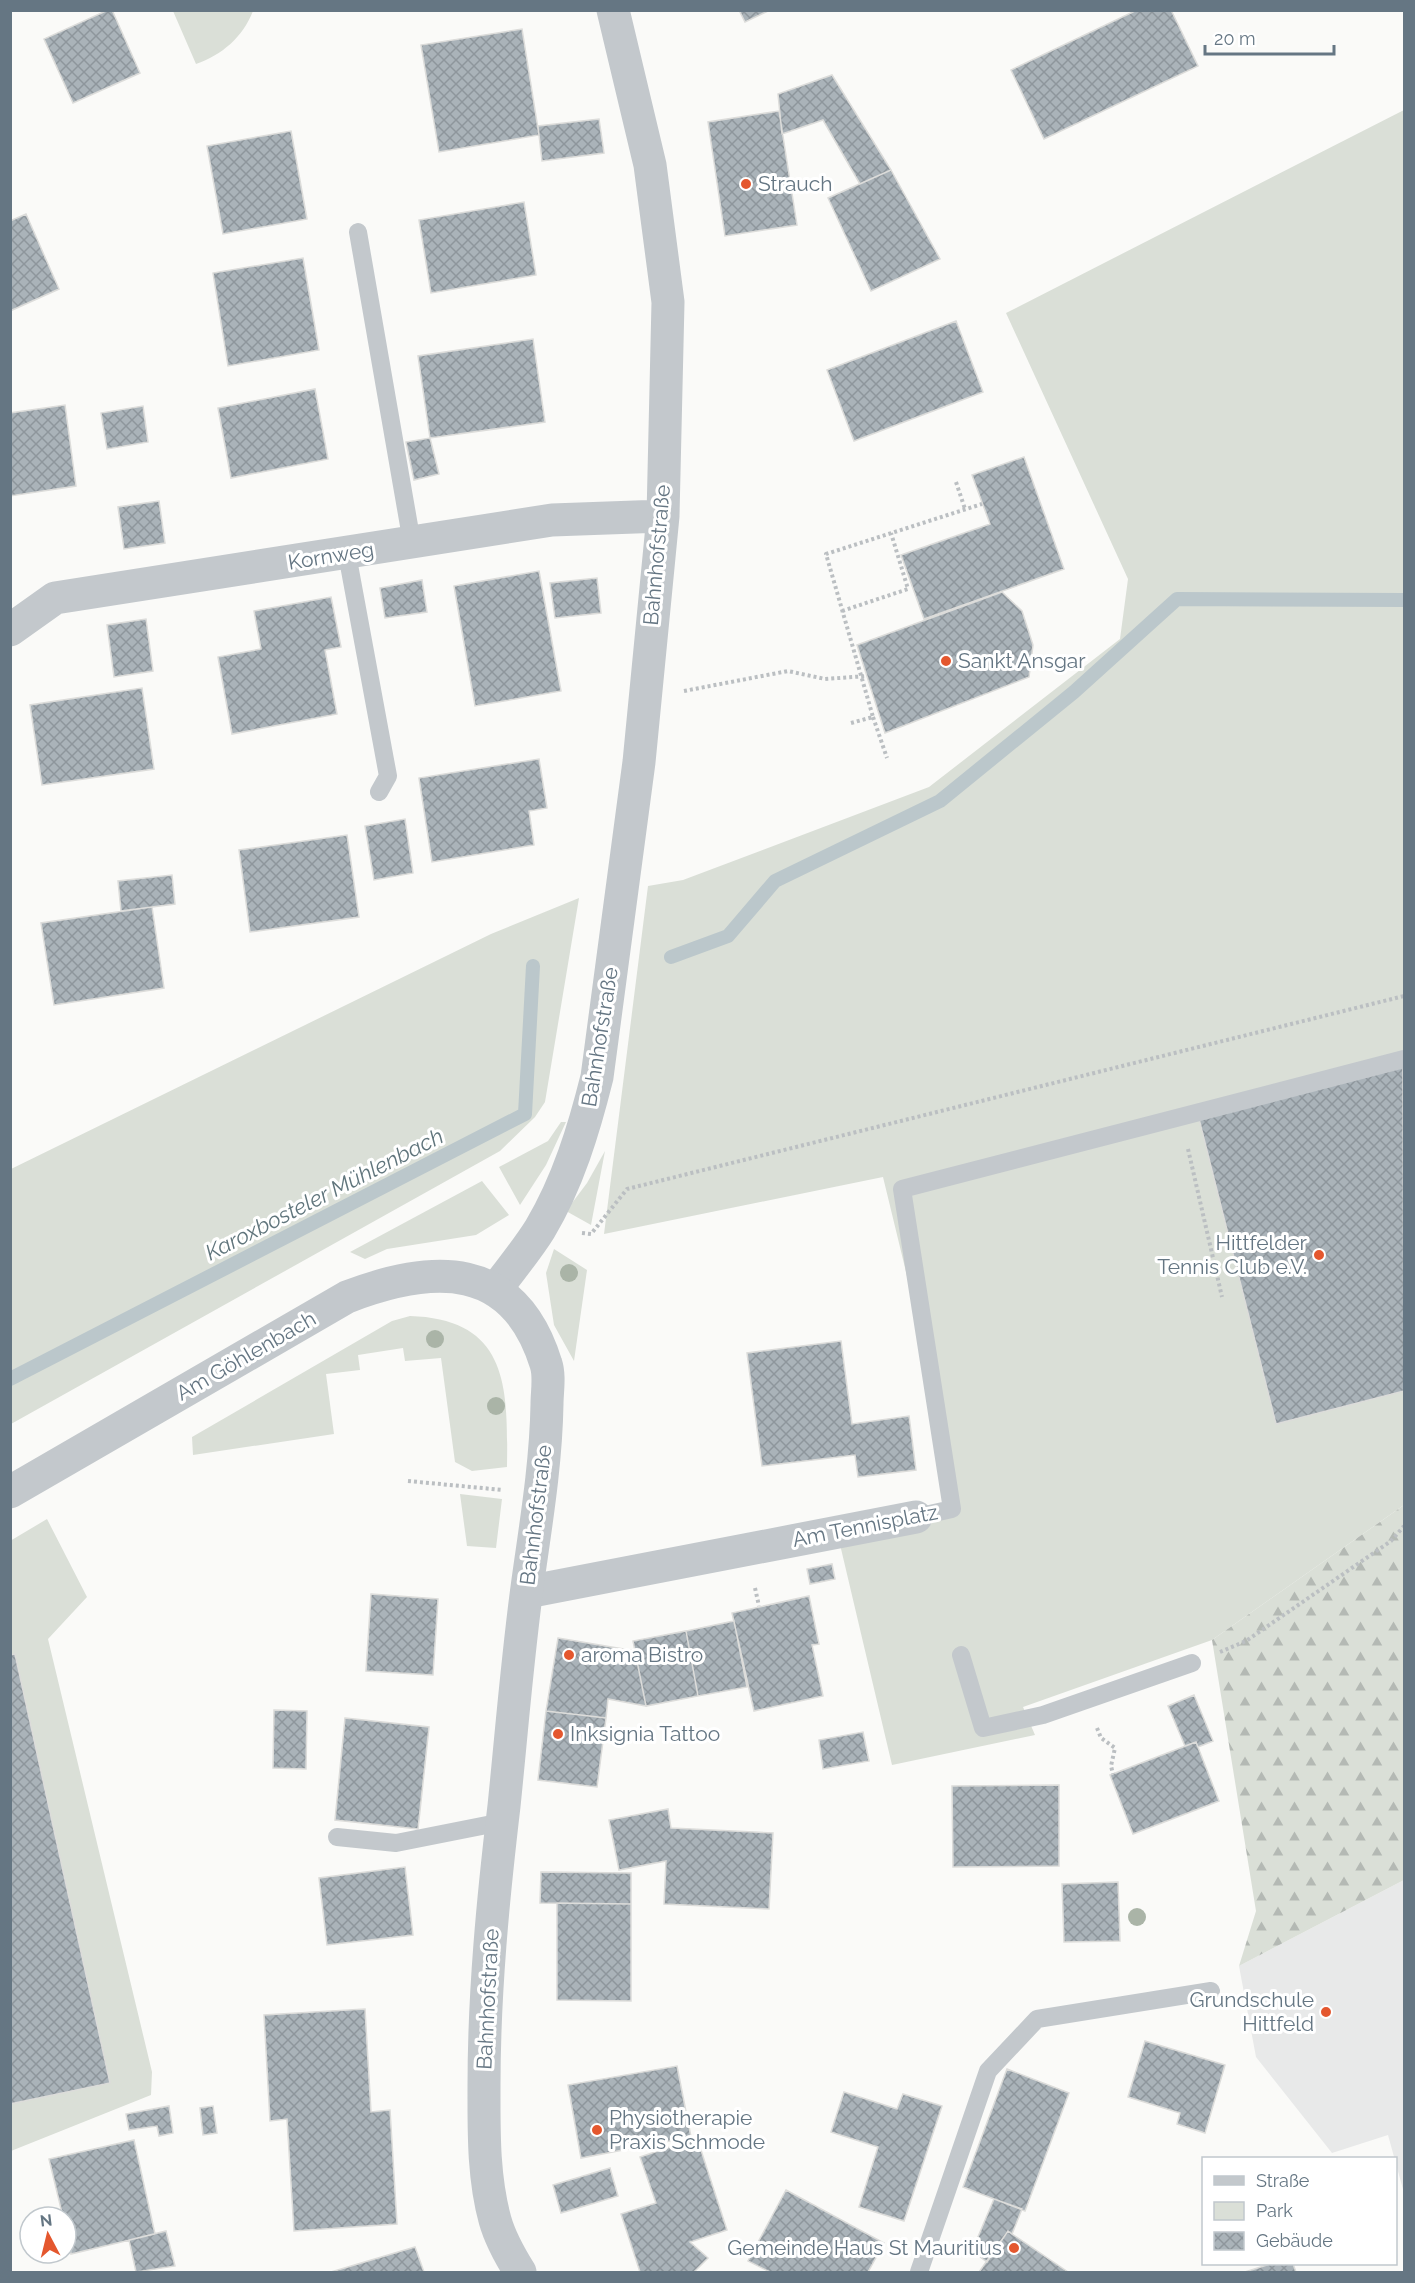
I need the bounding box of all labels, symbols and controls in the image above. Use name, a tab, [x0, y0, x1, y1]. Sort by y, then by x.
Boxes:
scale bar	[1205, 18, 1334, 56]
text: 20 m	[1214, 28, 1256, 49]
place label: Strauch	[758, 171, 833, 196]
marker: Strauch	[739, 177, 753, 191]
street label: Bahnhofstraße	[638, 484, 675, 626]
street label: Kornweg	[286, 536, 376, 575]
place label: Sankt Ansgar	[958, 648, 1086, 673]
marker: Sankt Ansgar	[939, 654, 953, 668]
street label: Bahnhofstraße	[576, 965, 623, 1109]
water label: Karoxbosteler Mühlenbach	[201, 1123, 447, 1265]
place label: Hittfelder Tennis Club e.V.	[1157, 1230, 1308, 1279]
marker: Hittfelder Tennis Club e.V.	[1312, 1248, 1326, 1262]
street label: Am Göhlenbach	[171, 1305, 320, 1406]
street label: Bahnhofstraße	[514, 1443, 557, 1587]
street label: Am Tennisplatz	[790, 1499, 940, 1552]
place label: aroma Bistro	[581, 1642, 703, 1667]
marker: aroma Bistro	[562, 1648, 576, 1662]
place label: Inksignia Tattoo	[570, 1721, 720, 1746]
marker: Inksignia Tattoo	[551, 1727, 565, 1741]
street label: Bahnhofstraße	[471, 1928, 504, 2070]
place label: Grundschule Hittfeld	[1189, 1987, 1314, 2036]
marker: Grundschule Hittfeld	[1319, 2005, 1333, 2019]
place label: Physiotherapie Praxis Schmode	[609, 2105, 765, 2154]
marker: Physiotherapie Praxis Schmode	[590, 2123, 604, 2137]
legend	[1202, 2157, 1397, 2265]
text: Straße	[1256, 2170, 1310, 2191]
text: Park	[1256, 2200, 1293, 2221]
north arrow	[18, 2205, 78, 2265]
text: N	[39, 2210, 53, 2231]
text: Gebäude	[1256, 2230, 1333, 2251]
place label: Gemeinde Haus St Mauritius	[727, 2235, 1002, 2260]
marker: Gemeinde Haus St Mauritius	[1007, 2241, 1021, 2255]

